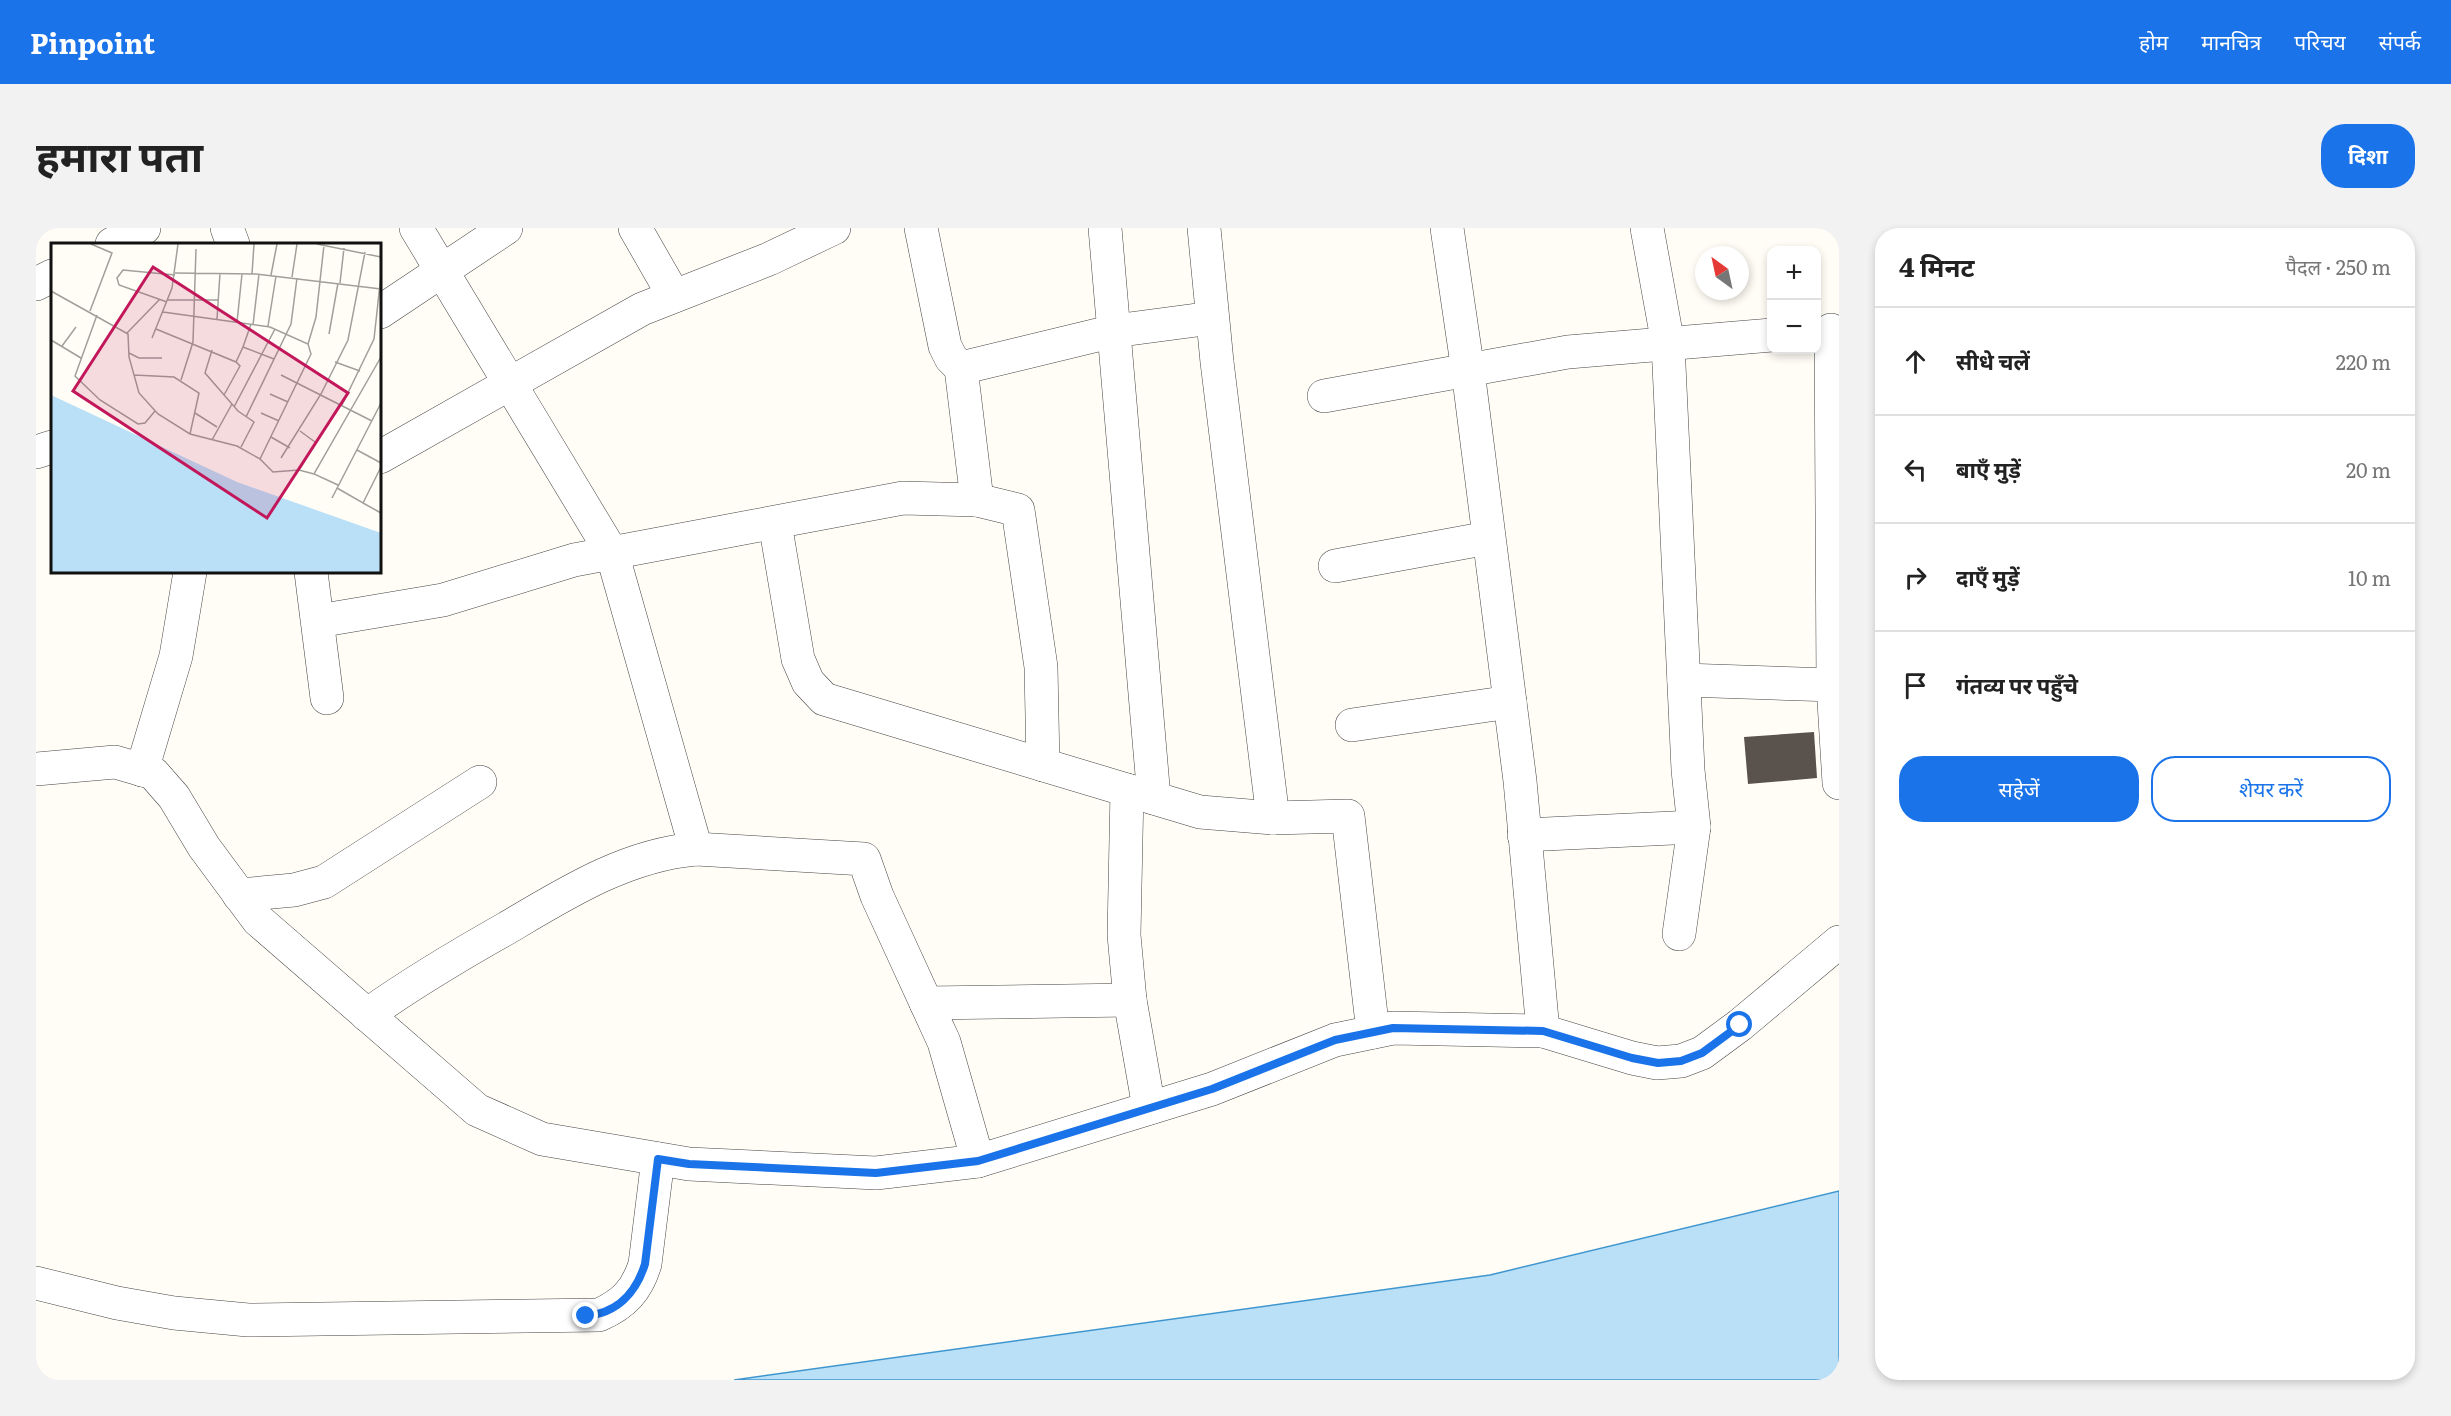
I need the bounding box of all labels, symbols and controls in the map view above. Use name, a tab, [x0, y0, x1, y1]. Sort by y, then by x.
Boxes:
text: Pinpoint	[30, 21, 155, 63]
text: होम	[2139, 25, 2168, 56]
text: मानचित्र	[2201, 25, 2261, 56]
text: परिचय	[2294, 25, 2346, 56]
text: संपर्क	[2379, 25, 2421, 56]
text: हमारा पता	[36, 123, 203, 185]
button: दिशा	[2321, 124, 2415, 188]
inset map	[51, 243, 381, 573]
north arrow	[1695, 246, 1749, 300]
map controls	[1767, 246, 1821, 354]
button: +	[1767, 246, 1821, 300]
text: 4 मिनट	[1899, 246, 1974, 285]
text: पैदल · 250 m	[2286, 251, 2391, 281]
button: −	[1767, 300, 1821, 354]
text: सीधे चलें	[1956, 344, 2030, 377]
icon: ahead	[1899, 345, 1932, 378]
text: 220 m	[2336, 346, 2391, 376]
text: बाएँ मुड़ें	[1956, 452, 2021, 485]
icon: left	[1899, 453, 1932, 486]
text: 20 m	[2346, 454, 2391, 484]
text: दाएँ मुड़ें	[1956, 560, 2019, 593]
icon: right	[1899, 561, 1932, 594]
text: 10 m	[2348, 562, 2391, 592]
text: गंतव्य पर पहुँचे	[1956, 668, 2078, 701]
icon: arrive	[1899, 669, 1932, 702]
button: सहेजें	[1899, 756, 2139, 822]
button: शेयर करें	[2151, 756, 2391, 822]
route start	[1726, 1011, 1752, 1037]
route end	[572, 1302, 598, 1328]

